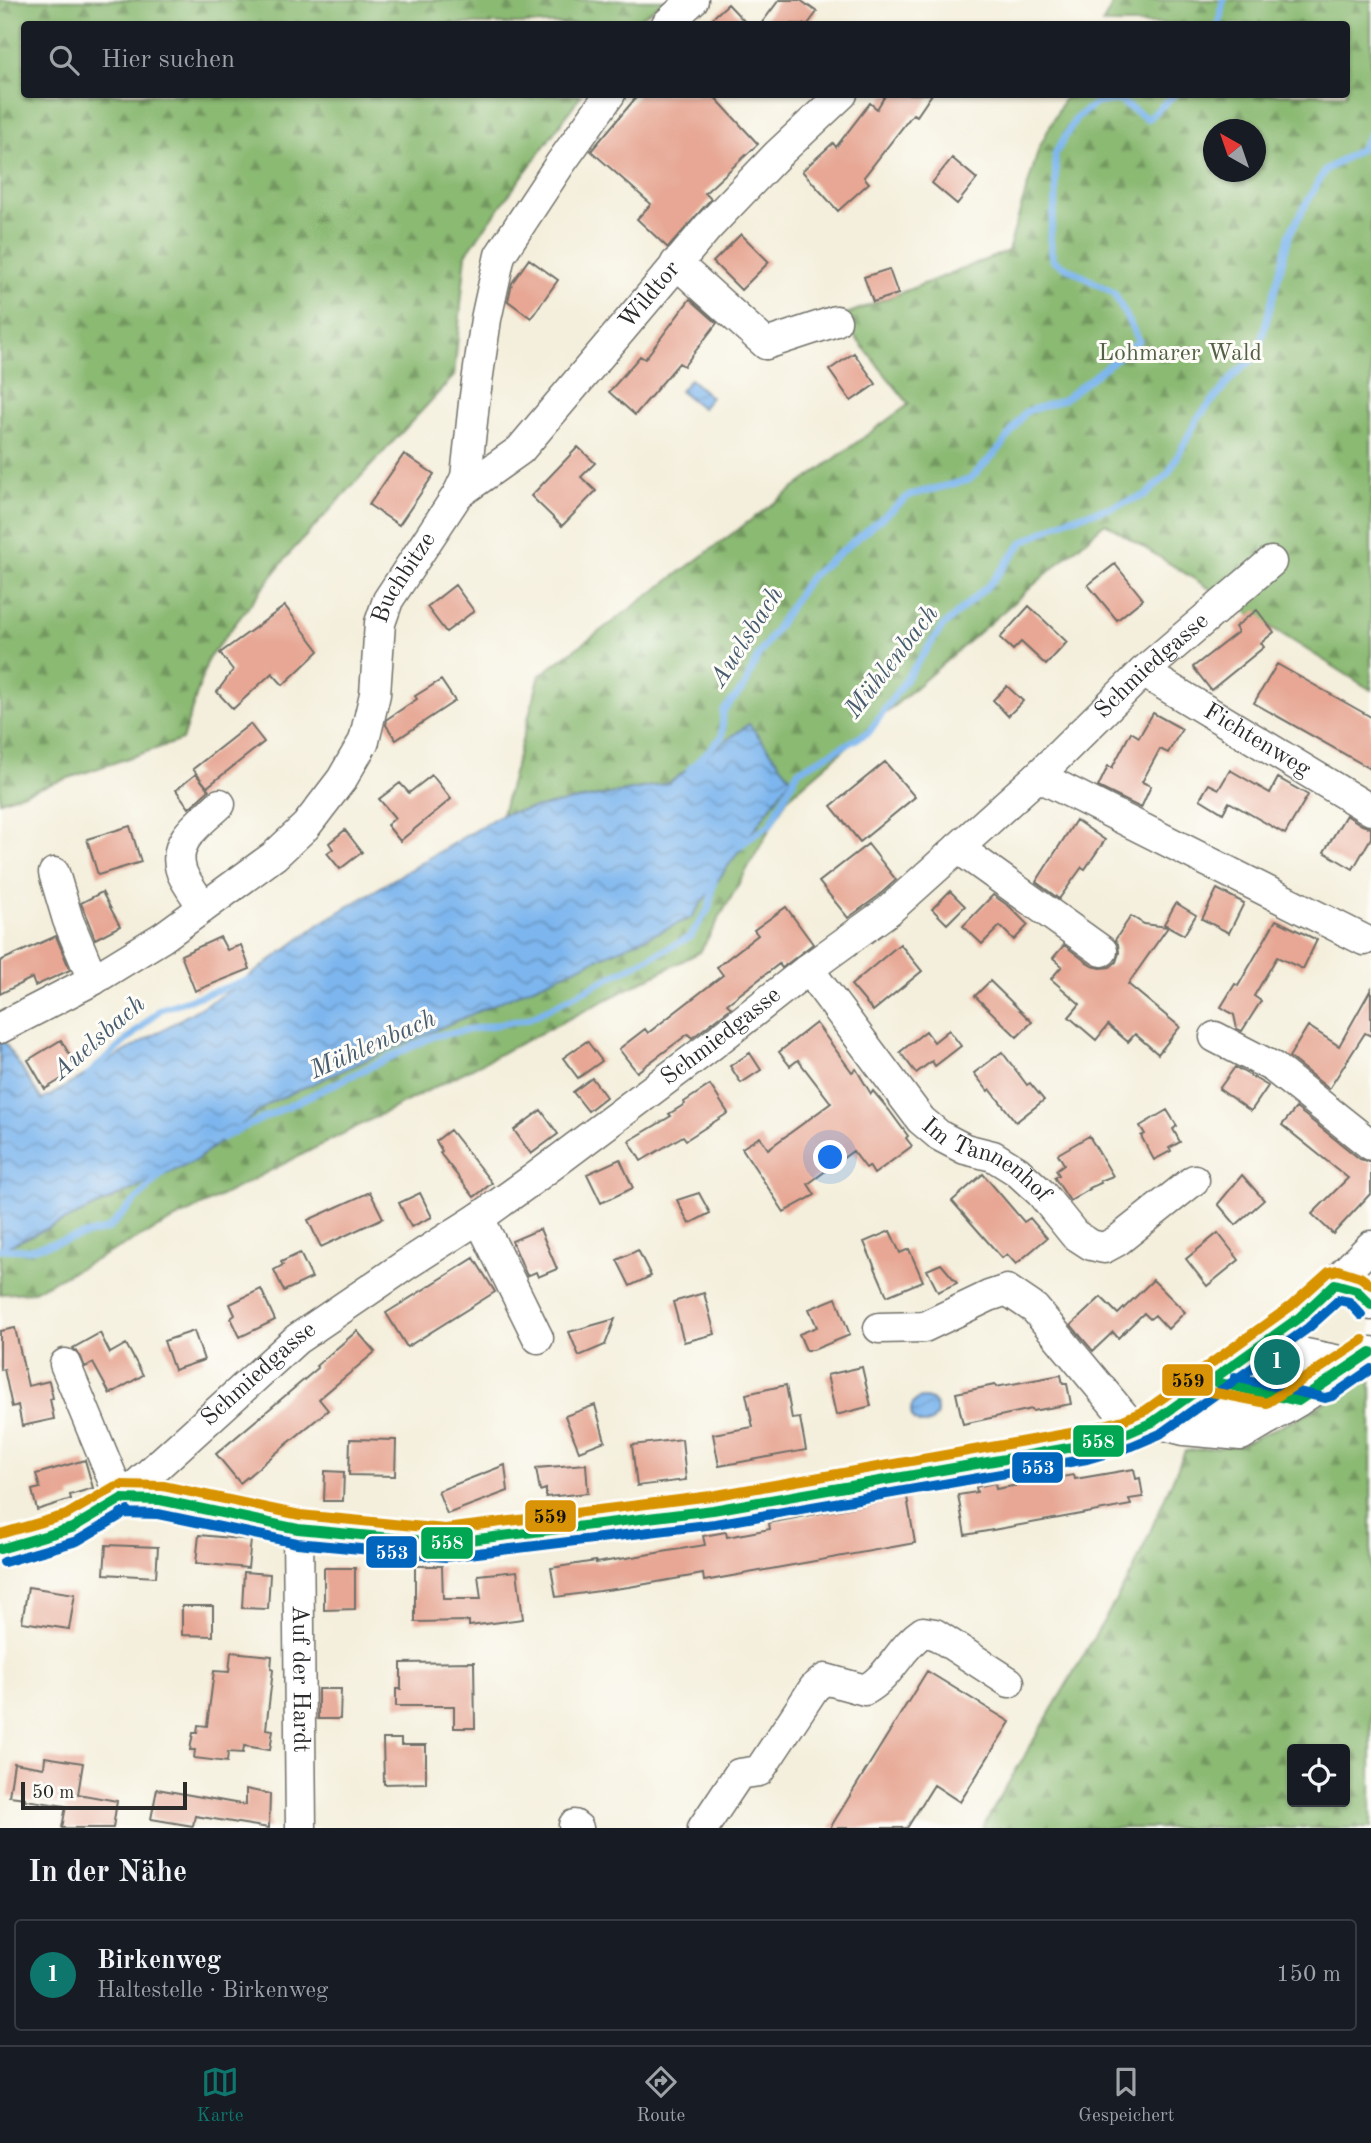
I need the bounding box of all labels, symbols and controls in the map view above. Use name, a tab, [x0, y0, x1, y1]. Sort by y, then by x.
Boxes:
search box	[21, 21, 1350, 98]
icon: search	[45, 41, 83, 79]
text: Hier suchen	[101, 47, 235, 73]
north arrow	[1203, 119, 1266, 182]
street label: Wildtor	[615, 257, 685, 334]
park label: Lohmarer Wald	[1098, 342, 1262, 366]
street label: Buchbitze	[369, 528, 441, 626]
water label: Auelsbach	[704, 582, 789, 693]
water label: Mühlenbach	[840, 601, 944, 724]
street label: Schmiedgasse	[1091, 609, 1214, 724]
street label: Fichtenweg	[1199, 699, 1314, 782]
street label: Schmiedgasse	[657, 983, 786, 1090]
water label: Auelsbach	[46, 991, 150, 1086]
water label: Mühlenbach	[305, 1006, 440, 1085]
street label: Im Tannenhof	[917, 1114, 1056, 1207]
your location	[813, 1140, 847, 1174]
street label: Schmiedgasse	[197, 1318, 321, 1431]
pin: 1	[1254, 1336, 1300, 1388]
line badge: 559	[1161, 1363, 1214, 1397]
text: 559	[1171, 1373, 1205, 1392]
line badge: 558	[1072, 1424, 1125, 1458]
text: 558	[1081, 1434, 1115, 1453]
line badge: 553	[1011, 1451, 1064, 1484]
text: 553	[1021, 1460, 1055, 1479]
line badge: 559	[524, 1499, 577, 1533]
text: 559	[533, 1509, 567, 1528]
line badge: 558	[420, 1526, 474, 1560]
line badge: 553	[365, 1535, 418, 1569]
text: 558	[430, 1535, 464, 1554]
text: 553	[375, 1545, 409, 1564]
street label: Auf der Hardt	[287, 1605, 312, 1753]
map controls	[1287, 1744, 1350, 1807]
button: locate	[1287, 1744, 1350, 1807]
scale bar	[21, 1779, 187, 1811]
text: 50 m	[32, 1784, 74, 1803]
text: In der Nähe	[28, 1858, 187, 1888]
text: Birkenweg	[97, 1948, 221, 1974]
text: 1	[46, 1963, 60, 1986]
text: 150 m	[1276, 1963, 1341, 1986]
text: Haltestelle · Birkenweg	[97, 1979, 328, 2002]
tab: Karte	[197, 2063, 243, 2128]
tab: Route	[637, 2063, 685, 2128]
tab: Gespeichert	[1078, 2063, 1174, 2128]

